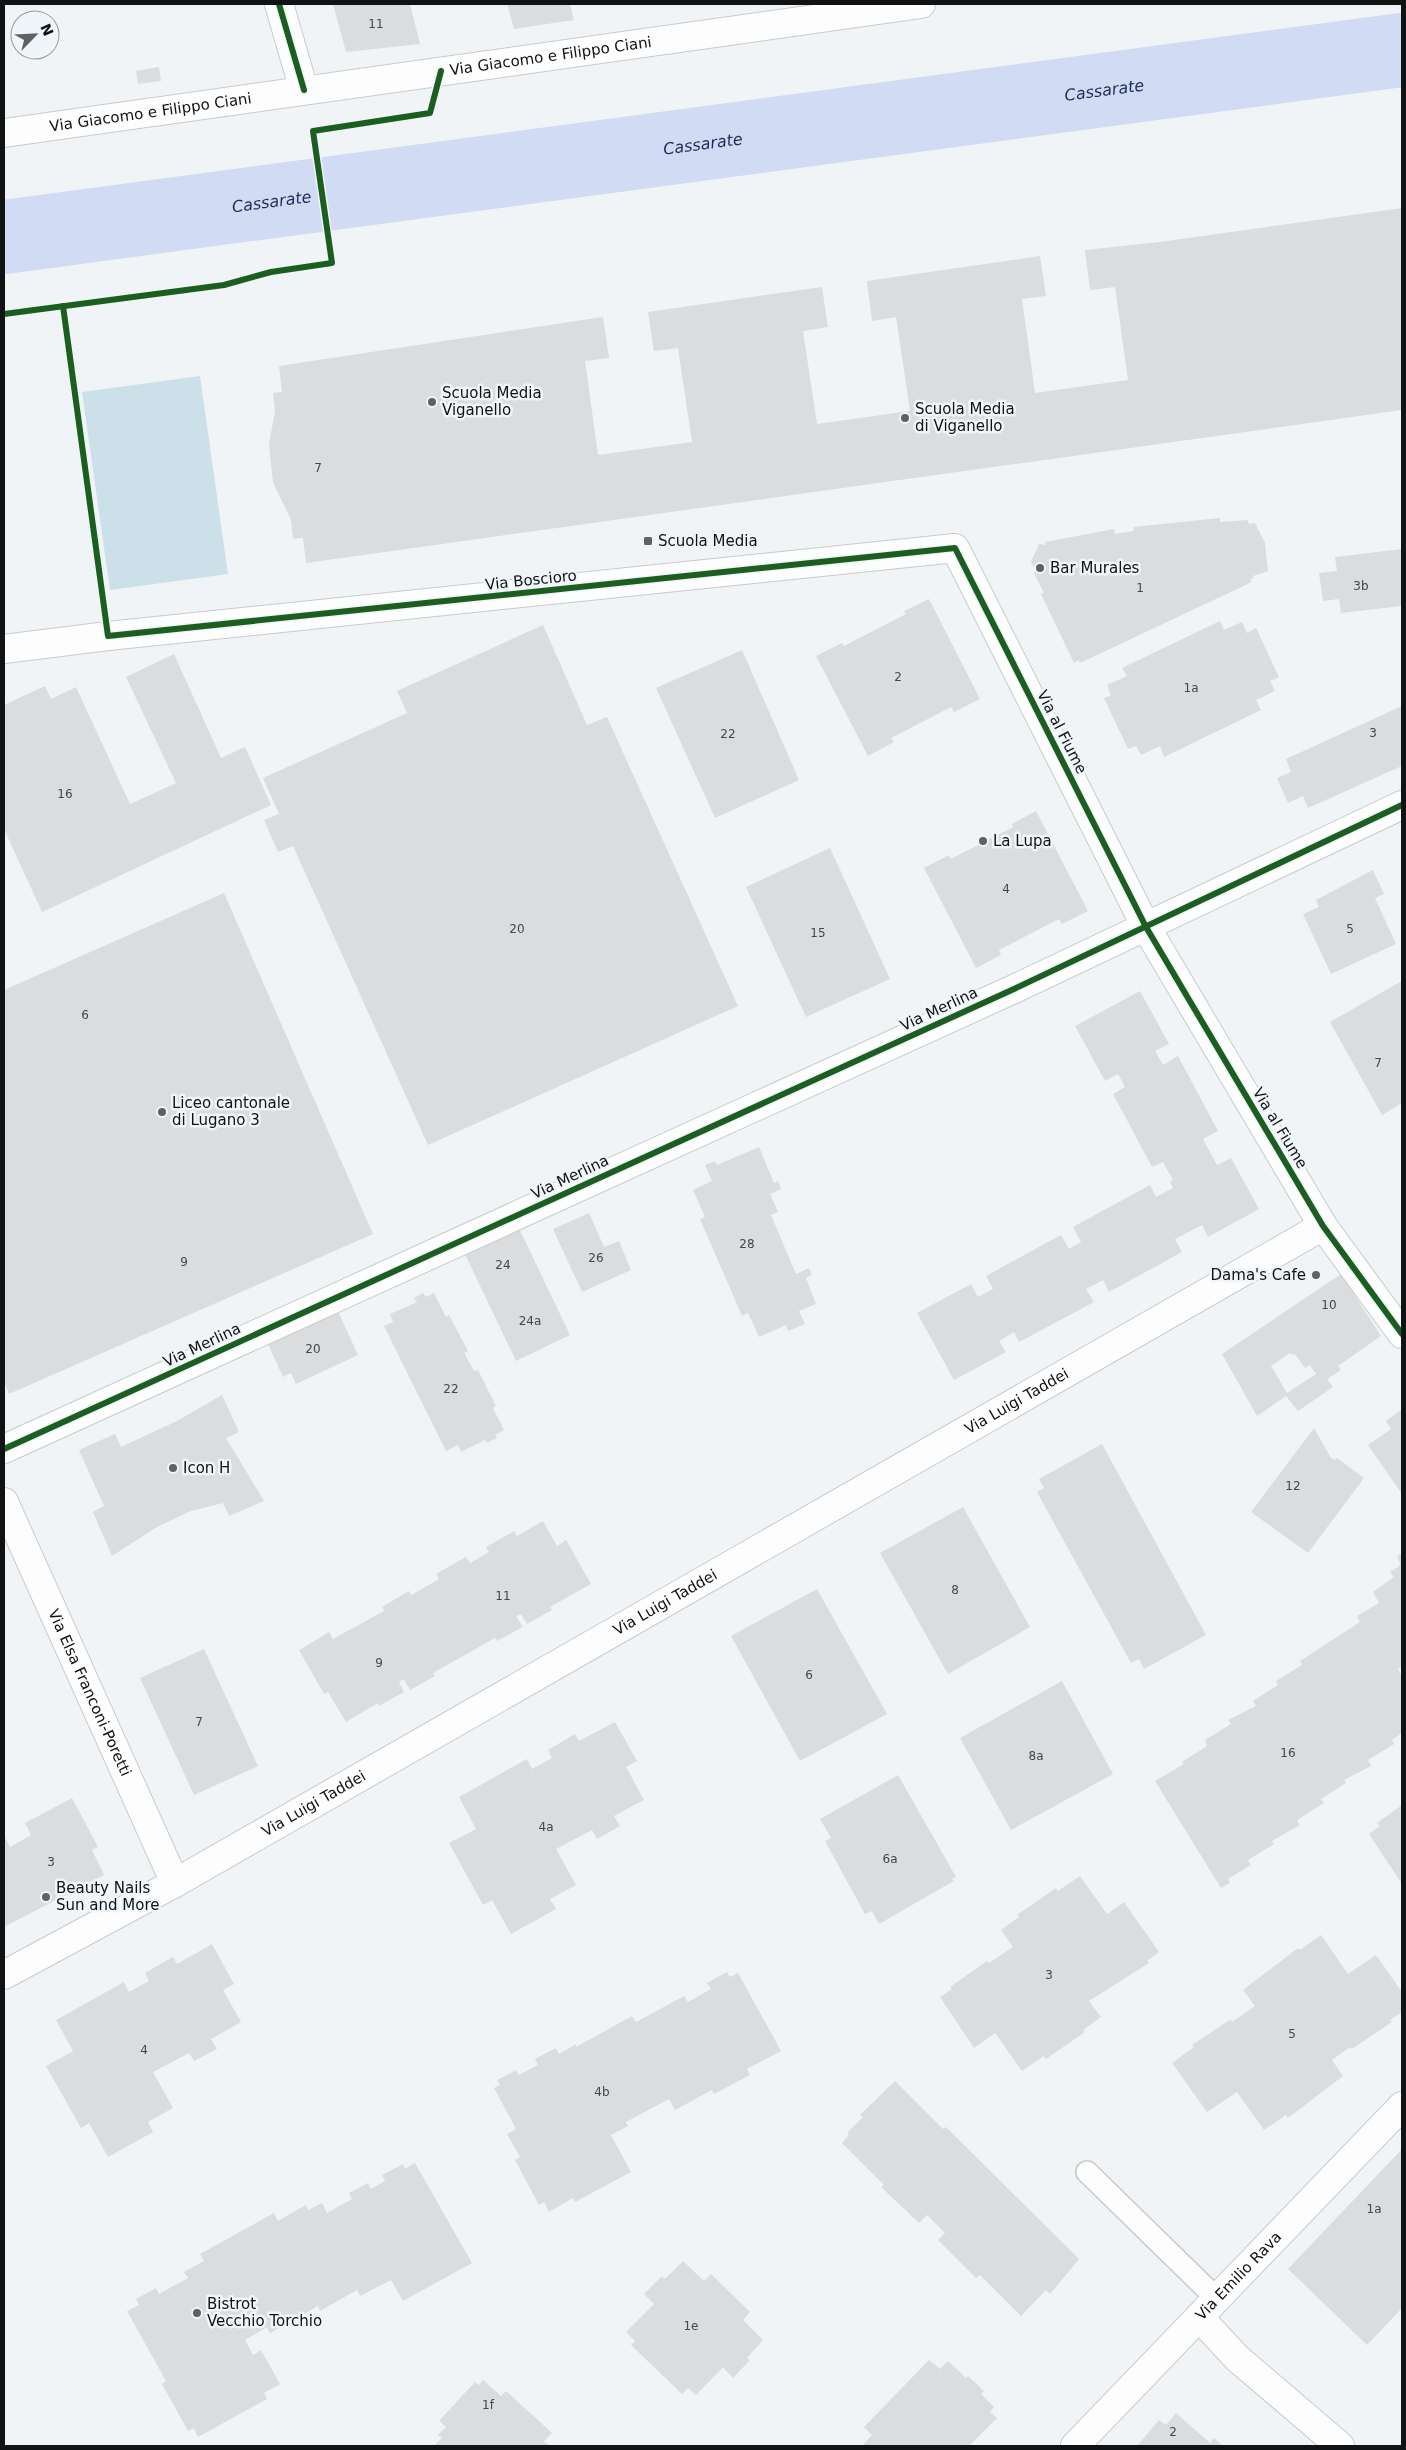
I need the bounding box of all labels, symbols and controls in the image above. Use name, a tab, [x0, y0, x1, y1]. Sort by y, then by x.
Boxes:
north arrow	[10, 10, 60, 60]
house number: 11	[368, 17, 384, 31]
text: N	[37, 21, 57, 38]
street label: Via Giacomo e Filippo Ciani	[448, 33, 653, 79]
water label: Cassarate	[1063, 75, 1145, 105]
street label: Via Giacomo e Filippo Ciani	[48, 89, 253, 135]
water label: Cassarate	[662, 129, 744, 158]
water label: Cassarate	[231, 186, 313, 216]
place label: Scuola Media Viganello	[442, 384, 542, 419]
marker: Scuola Media Viganello	[426, 396, 438, 408]
place label: Scuola Media di Viganello	[915, 400, 1015, 435]
marker: Scuola Media di Viganello	[899, 412, 911, 424]
house number: 7	[314, 461, 322, 475]
place label: Scuola Media	[658, 532, 758, 550]
marker: Scuola Media	[642, 535, 654, 547]
place label: Bar Murales	[1050, 559, 1140, 577]
marker: Bar Murales	[1034, 562, 1046, 574]
street label: Via Boscioro	[484, 566, 578, 594]
house number: 3b	[1353, 579, 1369, 593]
house number: 1	[1136, 581, 1144, 595]
house number: 2	[894, 670, 902, 684]
house number: 1a	[1184, 681, 1199, 695]
street label: Via al Fiume	[1033, 687, 1091, 777]
house number: 3	[1369, 726, 1377, 740]
house number: 22	[720, 727, 736, 741]
house number: 16	[57, 787, 73, 801]
place label: La Lupa	[993, 832, 1052, 850]
marker: La Lupa	[977, 835, 989, 847]
house number: 4	[1002, 882, 1010, 896]
house number: 20	[509, 922, 525, 936]
house number: 5	[1346, 922, 1354, 936]
house number: 15	[810, 926, 826, 940]
street label: Via Merlina	[897, 983, 981, 1035]
house number: 6	[81, 1008, 89, 1022]
house number: 7	[1374, 1056, 1382, 1070]
street label: Via al Fiume	[1249, 1084, 1311, 1172]
place label: Liceo cantonale di Lugano 3	[172, 1094, 290, 1129]
marker: Liceo cantonale di Lugano 3	[156, 1106, 168, 1118]
street label: Via Merlina	[528, 1151, 612, 1203]
house number: 28	[739, 1237, 755, 1251]
house number: 26	[588, 1251, 604, 1265]
house number: 9	[180, 1255, 188, 1269]
house number: 24	[495, 1258, 511, 1272]
place label: Dama's Cafe	[1211, 1266, 1306, 1284]
marker: Dama's Cafe	[1310, 1269, 1322, 1281]
house number: 10	[1321, 1298, 1337, 1312]
house number: 24a	[519, 1314, 541, 1328]
street label: Via Merlina	[160, 1319, 244, 1371]
house number: 20	[305, 1342, 321, 1356]
street label: Via Luigi Taddei	[962, 1364, 1072, 1438]
house number: 22	[443, 1382, 459, 1396]
place label: Icon H	[183, 1459, 230, 1477]
marker: Icon H	[167, 1462, 179, 1474]
house number: 12	[1285, 1479, 1301, 1493]
street label: Via Luigi Taddei	[610, 1566, 720, 1639]
house number: 8	[951, 1583, 959, 1597]
house number: 11	[495, 1589, 511, 1603]
street label: Via Elsa Franconi-Poretti	[44, 1606, 135, 1779]
house number: 9	[375, 1656, 383, 1670]
house number: 6	[805, 1668, 813, 1682]
house number: 7	[195, 1715, 203, 1729]
house number: 16	[1280, 1746, 1296, 1760]
house number: 8a	[1029, 1749, 1044, 1763]
street label: Via Luigi Taddei	[259, 1767, 369, 1840]
house number: 4a	[539, 1820, 554, 1834]
house number: 6a	[883, 1852, 898, 1866]
house number: 3	[47, 1855, 55, 1869]
place label: Beauty Nails Sun and More	[56, 1879, 159, 1914]
marker: Beauty Nails Sun and More	[40, 1891, 52, 1903]
house number: 3	[1045, 1968, 1053, 1982]
house number: 5	[1288, 2027, 1296, 2041]
house number: 4	[140, 2043, 148, 2057]
house number: 4b	[594, 2085, 610, 2099]
house number: 1a	[1367, 2202, 1382, 2216]
street label: Via Emilio Rava	[1192, 2228, 1285, 2324]
place label: Bistrot Vecchio Torchio	[207, 2295, 322, 2330]
marker: Bistrot Vecchio Torchio	[191, 2307, 203, 2319]
house number: 1e	[683, 2319, 699, 2333]
house number: 1f	[482, 2398, 495, 2412]
house number: 2	[1169, 2425, 1177, 2439]

